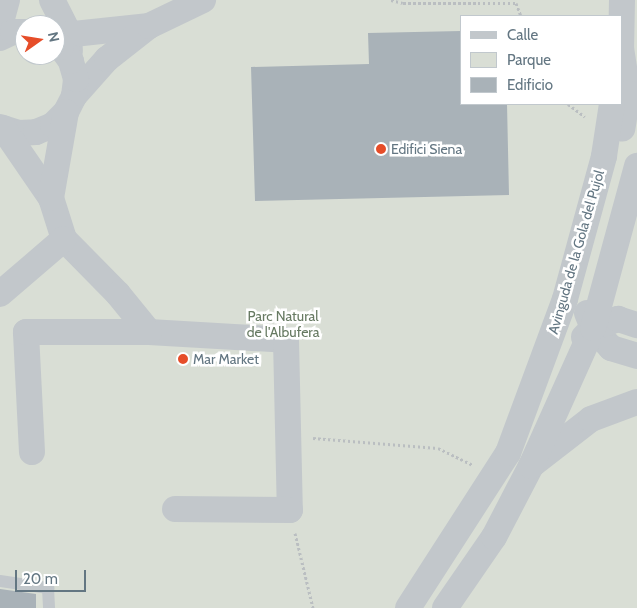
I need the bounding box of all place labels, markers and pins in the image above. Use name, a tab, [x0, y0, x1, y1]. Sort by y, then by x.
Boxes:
place label: Edifici Siena	[391, 141, 462, 157]
marker: Edifici Siena	[375, 143, 387, 155]
place label: Mar Market	[193, 351, 259, 367]
marker: Mar Market	[177, 353, 189, 365]

